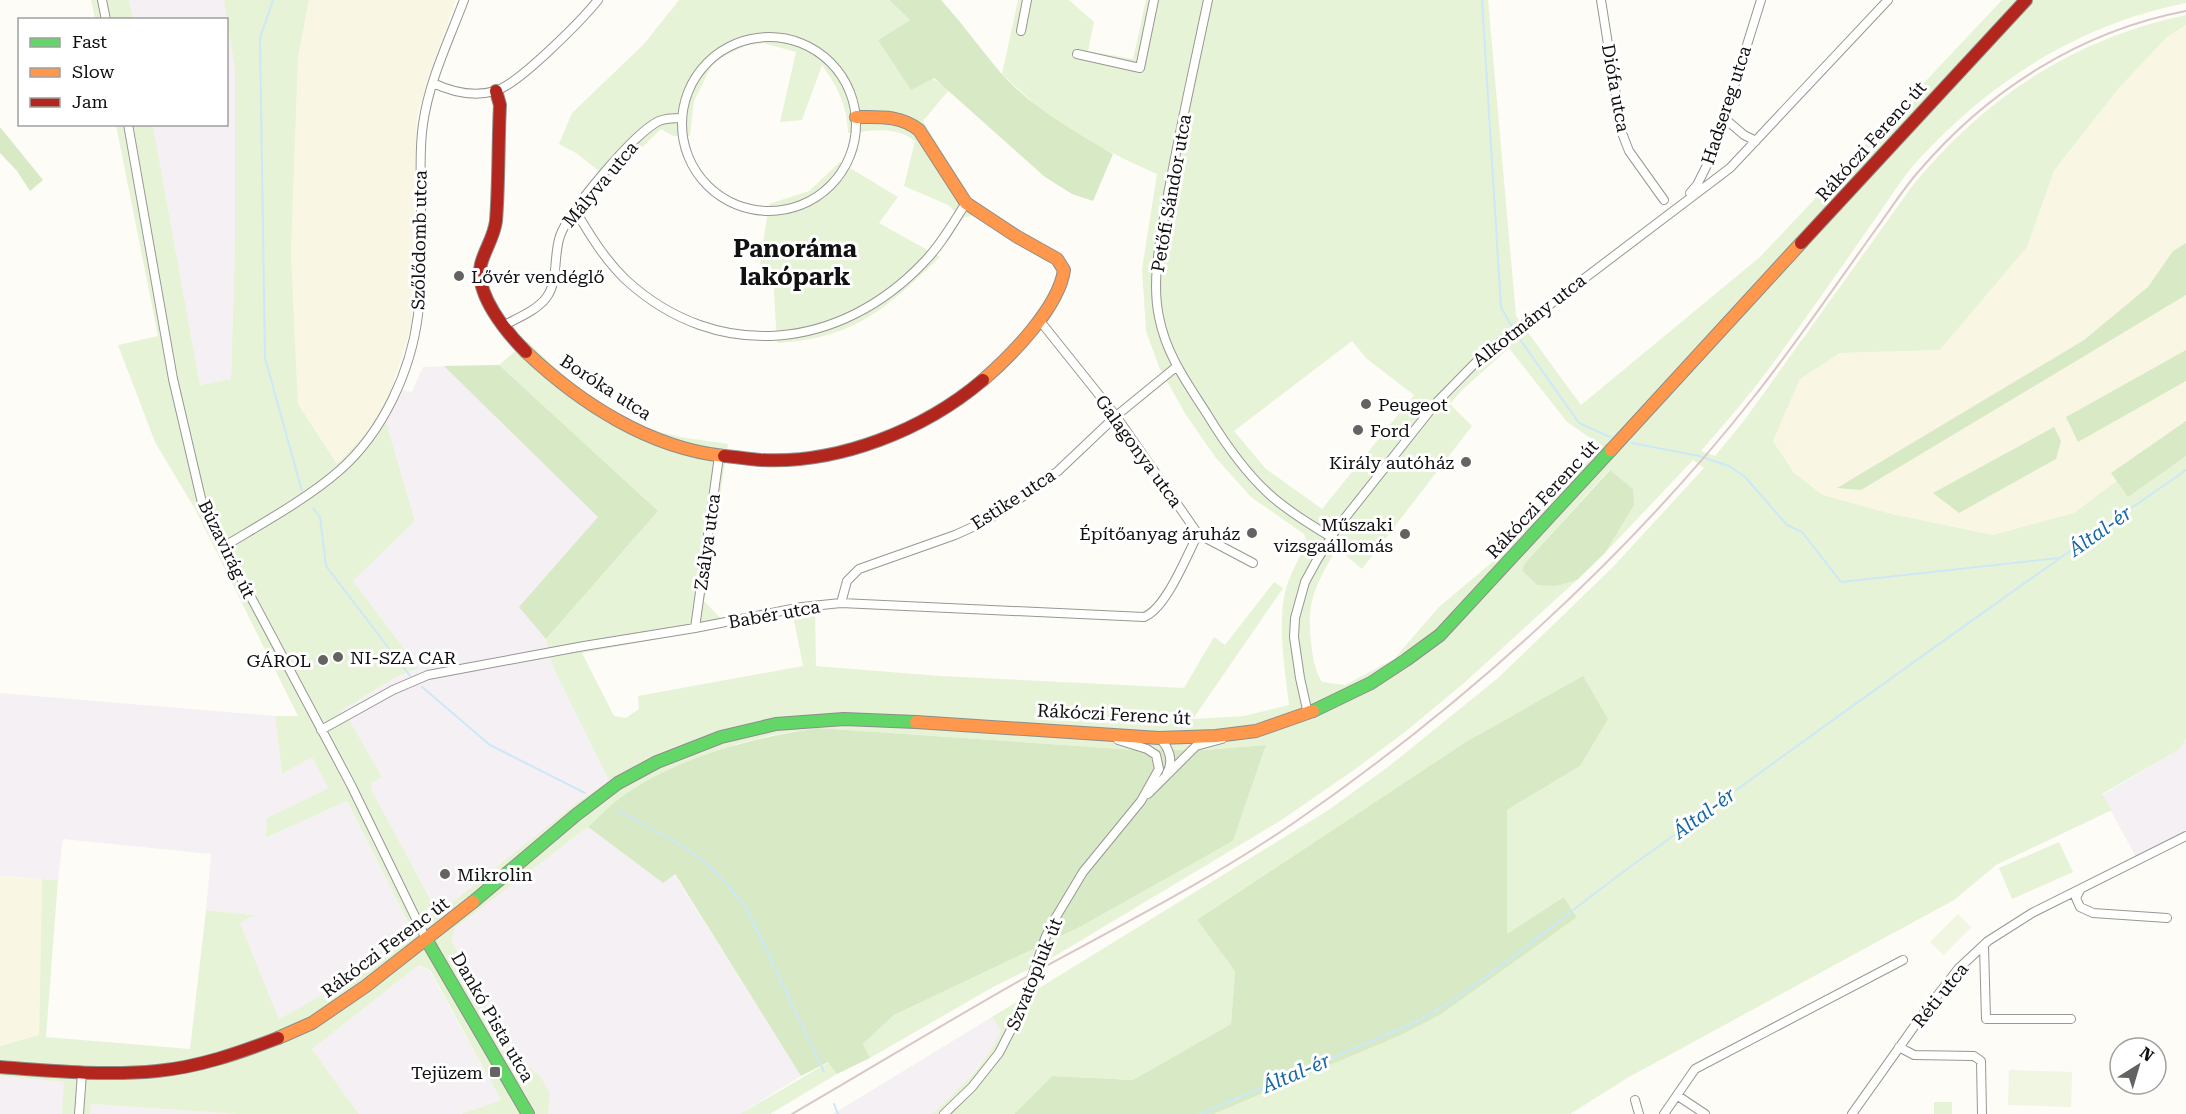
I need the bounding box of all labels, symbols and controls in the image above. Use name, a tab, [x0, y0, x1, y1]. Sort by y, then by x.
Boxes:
legend	[18, 18, 228, 126]
text: Fast	[72, 31, 107, 52]
street label: Diófa utca	[1598, 42, 1634, 134]
street label: Hadsereg utca	[1697, 43, 1755, 167]
text: Slow	[72, 61, 114, 82]
street label: Rákóczi Ferenc út	[1812, 77, 1931, 205]
text: Jam	[72, 91, 108, 112]
street label: Petőfi Sándor utca	[1147, 112, 1195, 274]
street label: Mályva utca	[558, 137, 642, 231]
street label: Szőlődomb utca	[407, 170, 431, 310]
district label: Panoráma lakópark	[733, 235, 857, 291]
place label: Lővér vendéglő	[471, 266, 605, 287]
marker: Lővér vendéglő	[452, 269, 466, 283]
street label: Alkotmány utca	[1468, 269, 1590, 371]
street label: Boróka utca	[557, 350, 656, 424]
street label: Galagonya utca	[1091, 391, 1187, 511]
place label: Peugeot	[1378, 394, 1448, 415]
marker: Peugeot	[1359, 397, 1373, 411]
place label: Ford	[1370, 420, 1410, 441]
marker: Ford	[1351, 423, 1365, 437]
street label: Rákóczi Ferenc út	[1482, 435, 1602, 562]
place label: Király autóház	[1329, 452, 1455, 473]
marker: Király autóház	[1459, 455, 1473, 469]
street label: Estike utca	[967, 464, 1059, 534]
street label: Zsálya utca	[690, 492, 724, 592]
street label: Búzavirág út	[194, 496, 260, 602]
water label: Által-ér	[2063, 500, 2137, 562]
place label: Műszaki vizsgaállomás	[1273, 514, 1393, 556]
place label: Építőanyag áruház	[1079, 523, 1241, 544]
marker: Építőanyag áruház	[1245, 526, 1259, 540]
marker: Műszaki vizsgaállomás	[1398, 527, 1412, 541]
street label: Babér utca	[727, 596, 822, 632]
place label: NI-SZA CAR	[350, 647, 457, 668]
place label: GÁROL	[246, 650, 311, 671]
marker: NI-SZA CAR	[331, 650, 345, 664]
marker: GÁROL	[316, 653, 330, 667]
street label: Rákóczi Ferenc út	[1037, 699, 1192, 729]
water label: Által-ér	[1667, 782, 1740, 844]
place label: Mikrolin	[457, 864, 533, 885]
marker: Mikrolin	[438, 867, 452, 881]
street label: Rákóczi Ferenc út	[317, 892, 453, 1002]
street label: Szvatopluk út	[1002, 914, 1066, 1033]
street label: Dankó Pista utca	[447, 949, 539, 1086]
street label: Réti utca	[1908, 958, 1972, 1031]
north arrow	[2108, 1036, 2168, 1096]
text: N	[2136, 1043, 2157, 1066]
water label: Által-ér	[1258, 1048, 1334, 1098]
place label: Tejüzem	[411, 1062, 483, 1083]
marker: Tejüzem	[488, 1065, 502, 1079]

